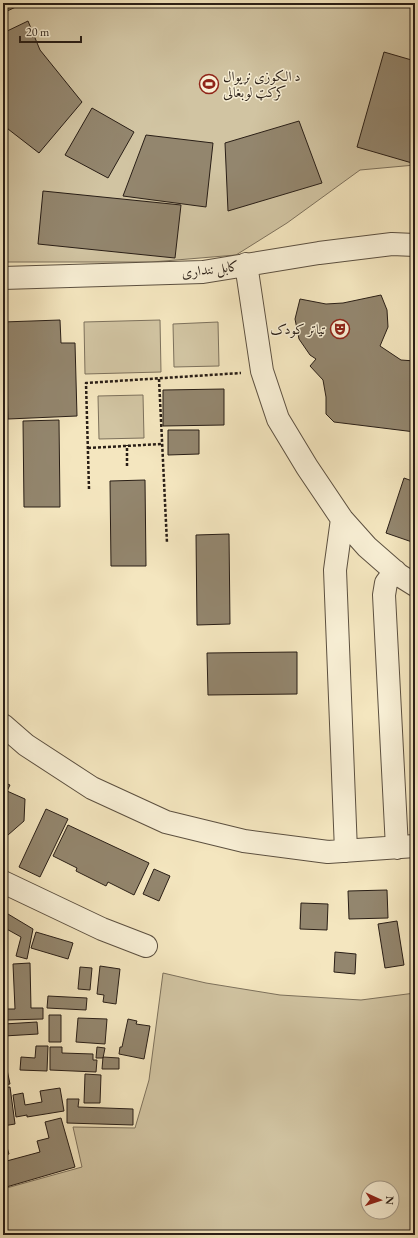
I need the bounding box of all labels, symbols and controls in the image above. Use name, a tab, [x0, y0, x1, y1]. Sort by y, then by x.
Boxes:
scale bar	[20, 18, 81, 44]
text: 20 m	[26, 24, 50, 40]
place label: د الکوزی نړیوال کرکټ لوبغالی	[223, 67, 301, 101]
sports icon: د الکوزی نړیوال کرکټ لوبغالی	[198, 73, 220, 95]
street label: کابل ننداری	[180, 257, 240, 283]
theatre icon: تیاتر کودک	[329, 318, 351, 340]
place label: تیاتر کودک	[270, 320, 326, 338]
north arrow	[360, 1180, 400, 1220]
text: N	[383, 1196, 397, 1205]

